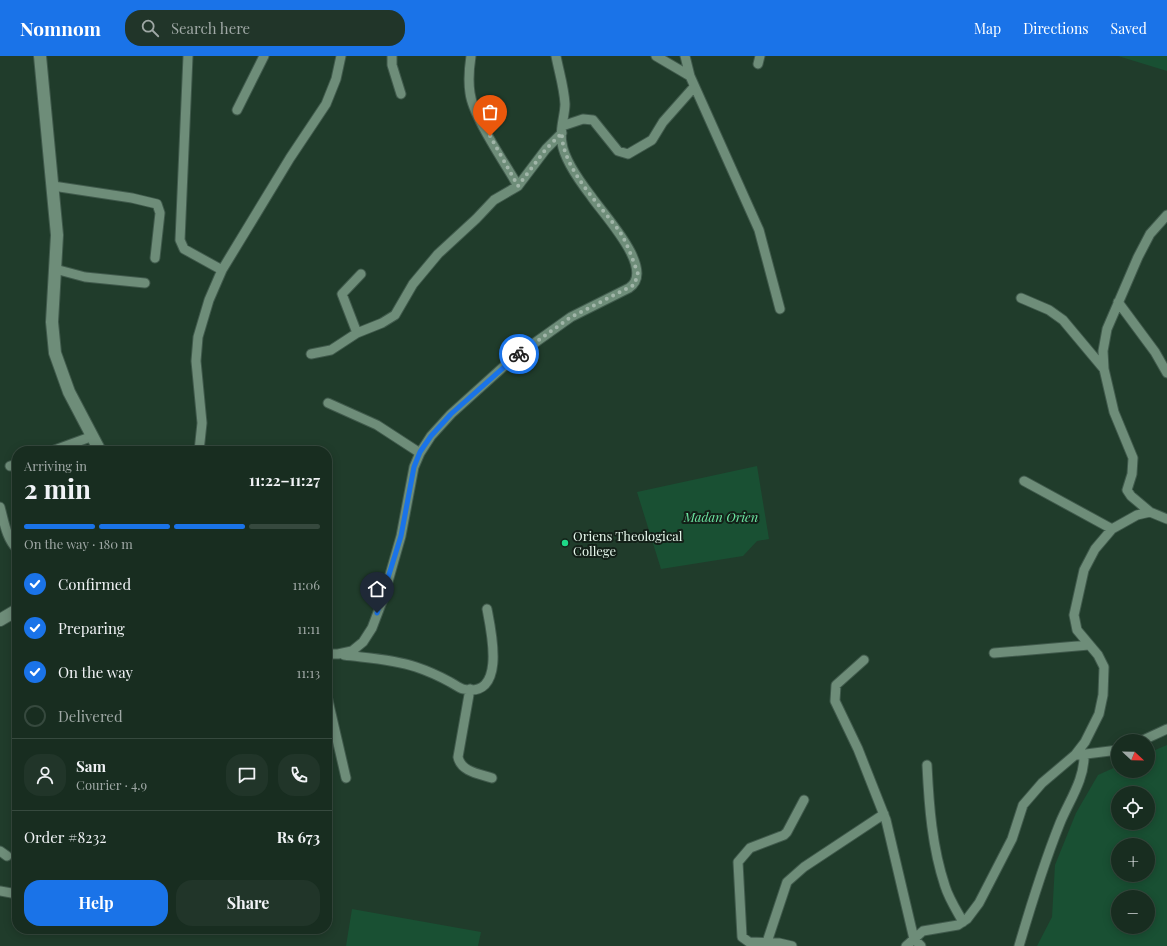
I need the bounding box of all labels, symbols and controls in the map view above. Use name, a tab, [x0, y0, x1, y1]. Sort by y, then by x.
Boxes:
search box	[125, 10, 405, 46]
text: Nomnom	[20, 15, 101, 41]
icon: search	[139, 17, 161, 39]
text: Search here	[171, 18, 250, 38]
text: Map	[974, 19, 1001, 38]
text: Directions	[1023, 19, 1089, 38]
text: Saved	[1111, 19, 1147, 38]
pin	[473, 95, 507, 136]
icon: bag	[479, 101, 501, 123]
courier	[499, 334, 539, 374]
icon: bike	[508, 343, 530, 365]
text: Arriving in	[24, 457, 87, 474]
text: 11:22–11:27	[249, 470, 320, 490]
text: 2 min	[24, 471, 91, 506]
park label: Madan Orien	[683, 508, 758, 525]
place label: Oriens Theological College	[573, 527, 683, 559]
text: On the way · 180 m	[24, 535, 133, 552]
marker: Oriens Theological College	[560, 538, 570, 548]
pin	[360, 572, 394, 613]
icon: check	[24, 573, 46, 595]
text: Confirmed	[58, 574, 131, 594]
text: 11:06	[292, 576, 320, 593]
icon: home	[366, 578, 388, 600]
icon: check	[24, 617, 46, 639]
text: Preparing	[58, 618, 125, 638]
text: 11:11	[297, 620, 320, 637]
icon: check	[24, 661, 46, 683]
text: On the way	[58, 662, 133, 682]
text: 11:13	[296, 664, 320, 681]
text: Delivered	[58, 706, 123, 726]
north arrow	[1111, 734, 1155, 778]
map controls	[1111, 734, 1155, 934]
button: person	[24, 754, 66, 796]
button: chat	[226, 754, 268, 796]
button: phone	[278, 754, 320, 796]
text: Sam	[76, 756, 106, 776]
text: Courier · 4.9	[76, 776, 147, 793]
button: locate	[1111, 786, 1155, 830]
text: Order #8232	[24, 827, 106, 847]
text: Rs 673	[277, 827, 320, 847]
button: +	[1111, 838, 1155, 882]
button: Help	[24, 880, 168, 926]
button: Share	[176, 880, 320, 926]
button: −	[1111, 890, 1155, 934]

